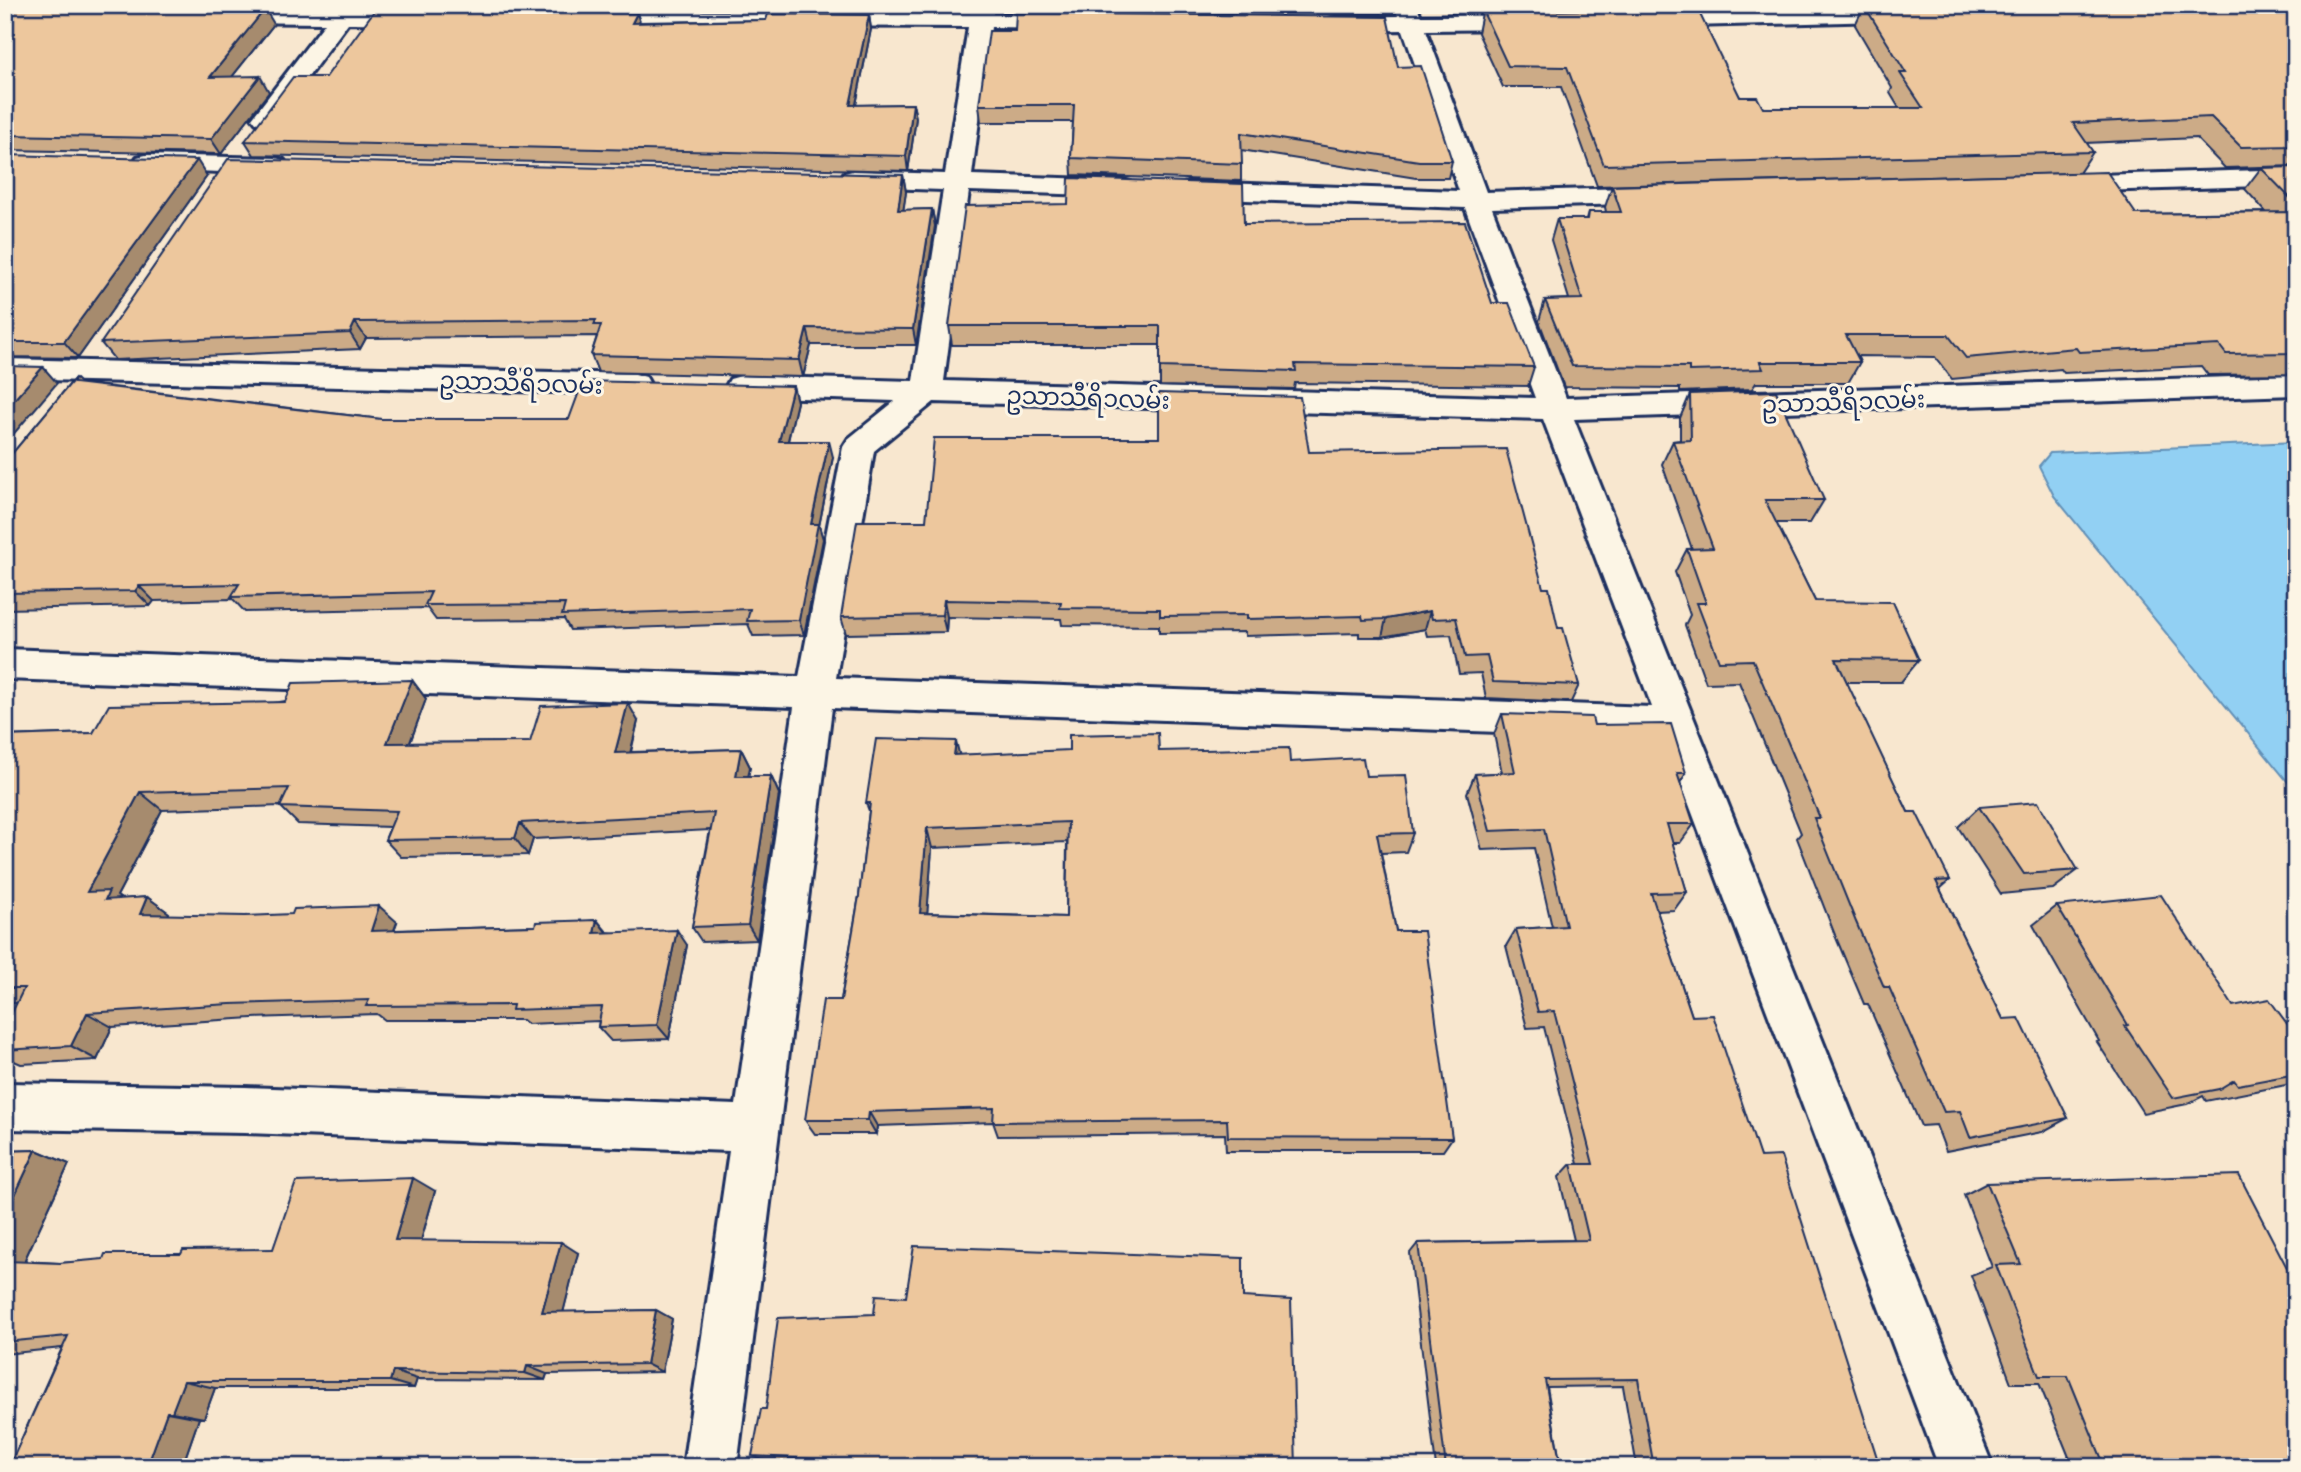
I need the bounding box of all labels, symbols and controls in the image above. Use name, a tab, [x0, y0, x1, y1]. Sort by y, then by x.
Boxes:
street label: ဥသာသီရိ၁လမ်း	[438, 360, 604, 405]
street label: ဥသာသီရိ၁လမ်း	[1005, 375, 1171, 420]
street label: ဥသာသီရိ၁လမ်း	[1760, 379, 1926, 424]

